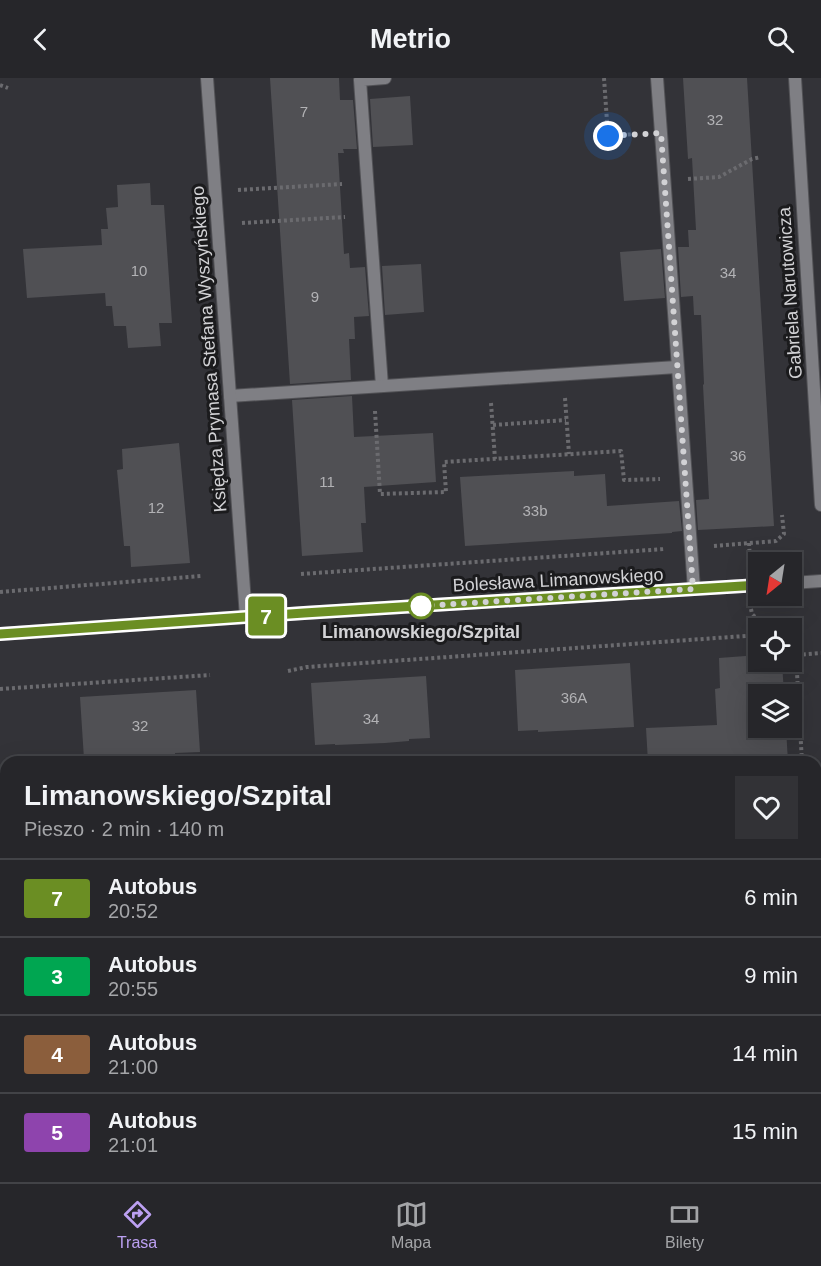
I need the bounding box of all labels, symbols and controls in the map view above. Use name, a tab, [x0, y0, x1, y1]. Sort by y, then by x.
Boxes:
icon: back	[24, 23, 57, 56]
icon: search	[764, 23, 797, 56]
text: Metrio	[370, 24, 451, 54]
house number: 7	[300, 103, 308, 120]
house number: 32	[707, 111, 723, 128]
your location	[593, 121, 623, 151]
street label: Księdza Prymasa Stefana Wyszyńskiego	[188, 185, 230, 513]
street label: Gabriela Narutowicza	[774, 205, 806, 380]
house number: 10	[131, 262, 147, 279]
house number: 34	[720, 264, 736, 281]
house number: 9	[311, 288, 319, 305]
house number: 36	[730, 447, 746, 464]
house number: 11	[319, 473, 335, 490]
house number: 12	[148, 499, 164, 516]
house number: 33b	[522, 502, 548, 519]
north arrow	[748, 552, 802, 606]
map controls	[748, 552, 802, 738]
street label: Bolesława Limanowskiego	[452, 564, 664, 596]
marker: Limanowskiego/Szpital	[408, 593, 434, 619]
line badge: 7	[246, 596, 286, 636]
text: 7	[260, 605, 272, 628]
button: locate	[748, 618, 802, 672]
place label: Limanowskiego/Szpital	[322, 622, 520, 642]
button: layers	[748, 684, 802, 738]
house number: 36A	[561, 689, 587, 706]
house number: 34	[363, 710, 379, 727]
house number: 32	[132, 717, 148, 734]
button: heart	[735, 776, 798, 839]
text: Limanowskiego/Szpital	[24, 780, 332, 811]
text: Pieszo · 2 min · 140 m	[24, 818, 224, 840]
text: Autobus	[108, 874, 197, 899]
text: 6 min	[744, 885, 798, 910]
text: 7	[51, 887, 63, 910]
text: 20:52	[108, 900, 158, 922]
text: Autobus	[108, 952, 197, 977]
text: 9 min	[744, 963, 798, 988]
text: 3	[51, 965, 63, 988]
text: 20:55	[108, 978, 158, 1000]
text: Autobus	[108, 1030, 197, 1055]
text: 14 min	[732, 1041, 798, 1066]
text: 4	[51, 1043, 63, 1066]
text: 21:00	[108, 1056, 158, 1078]
text: Autobus	[108, 1108, 197, 1133]
text: 15 min	[732, 1119, 798, 1144]
text: 5	[51, 1121, 63, 1144]
text: 21:01	[108, 1134, 158, 1156]
tab: Trasa	[117, 1198, 157, 1252]
tab: Mapa	[391, 1198, 431, 1252]
tab: Bilety	[665, 1198, 704, 1252]

